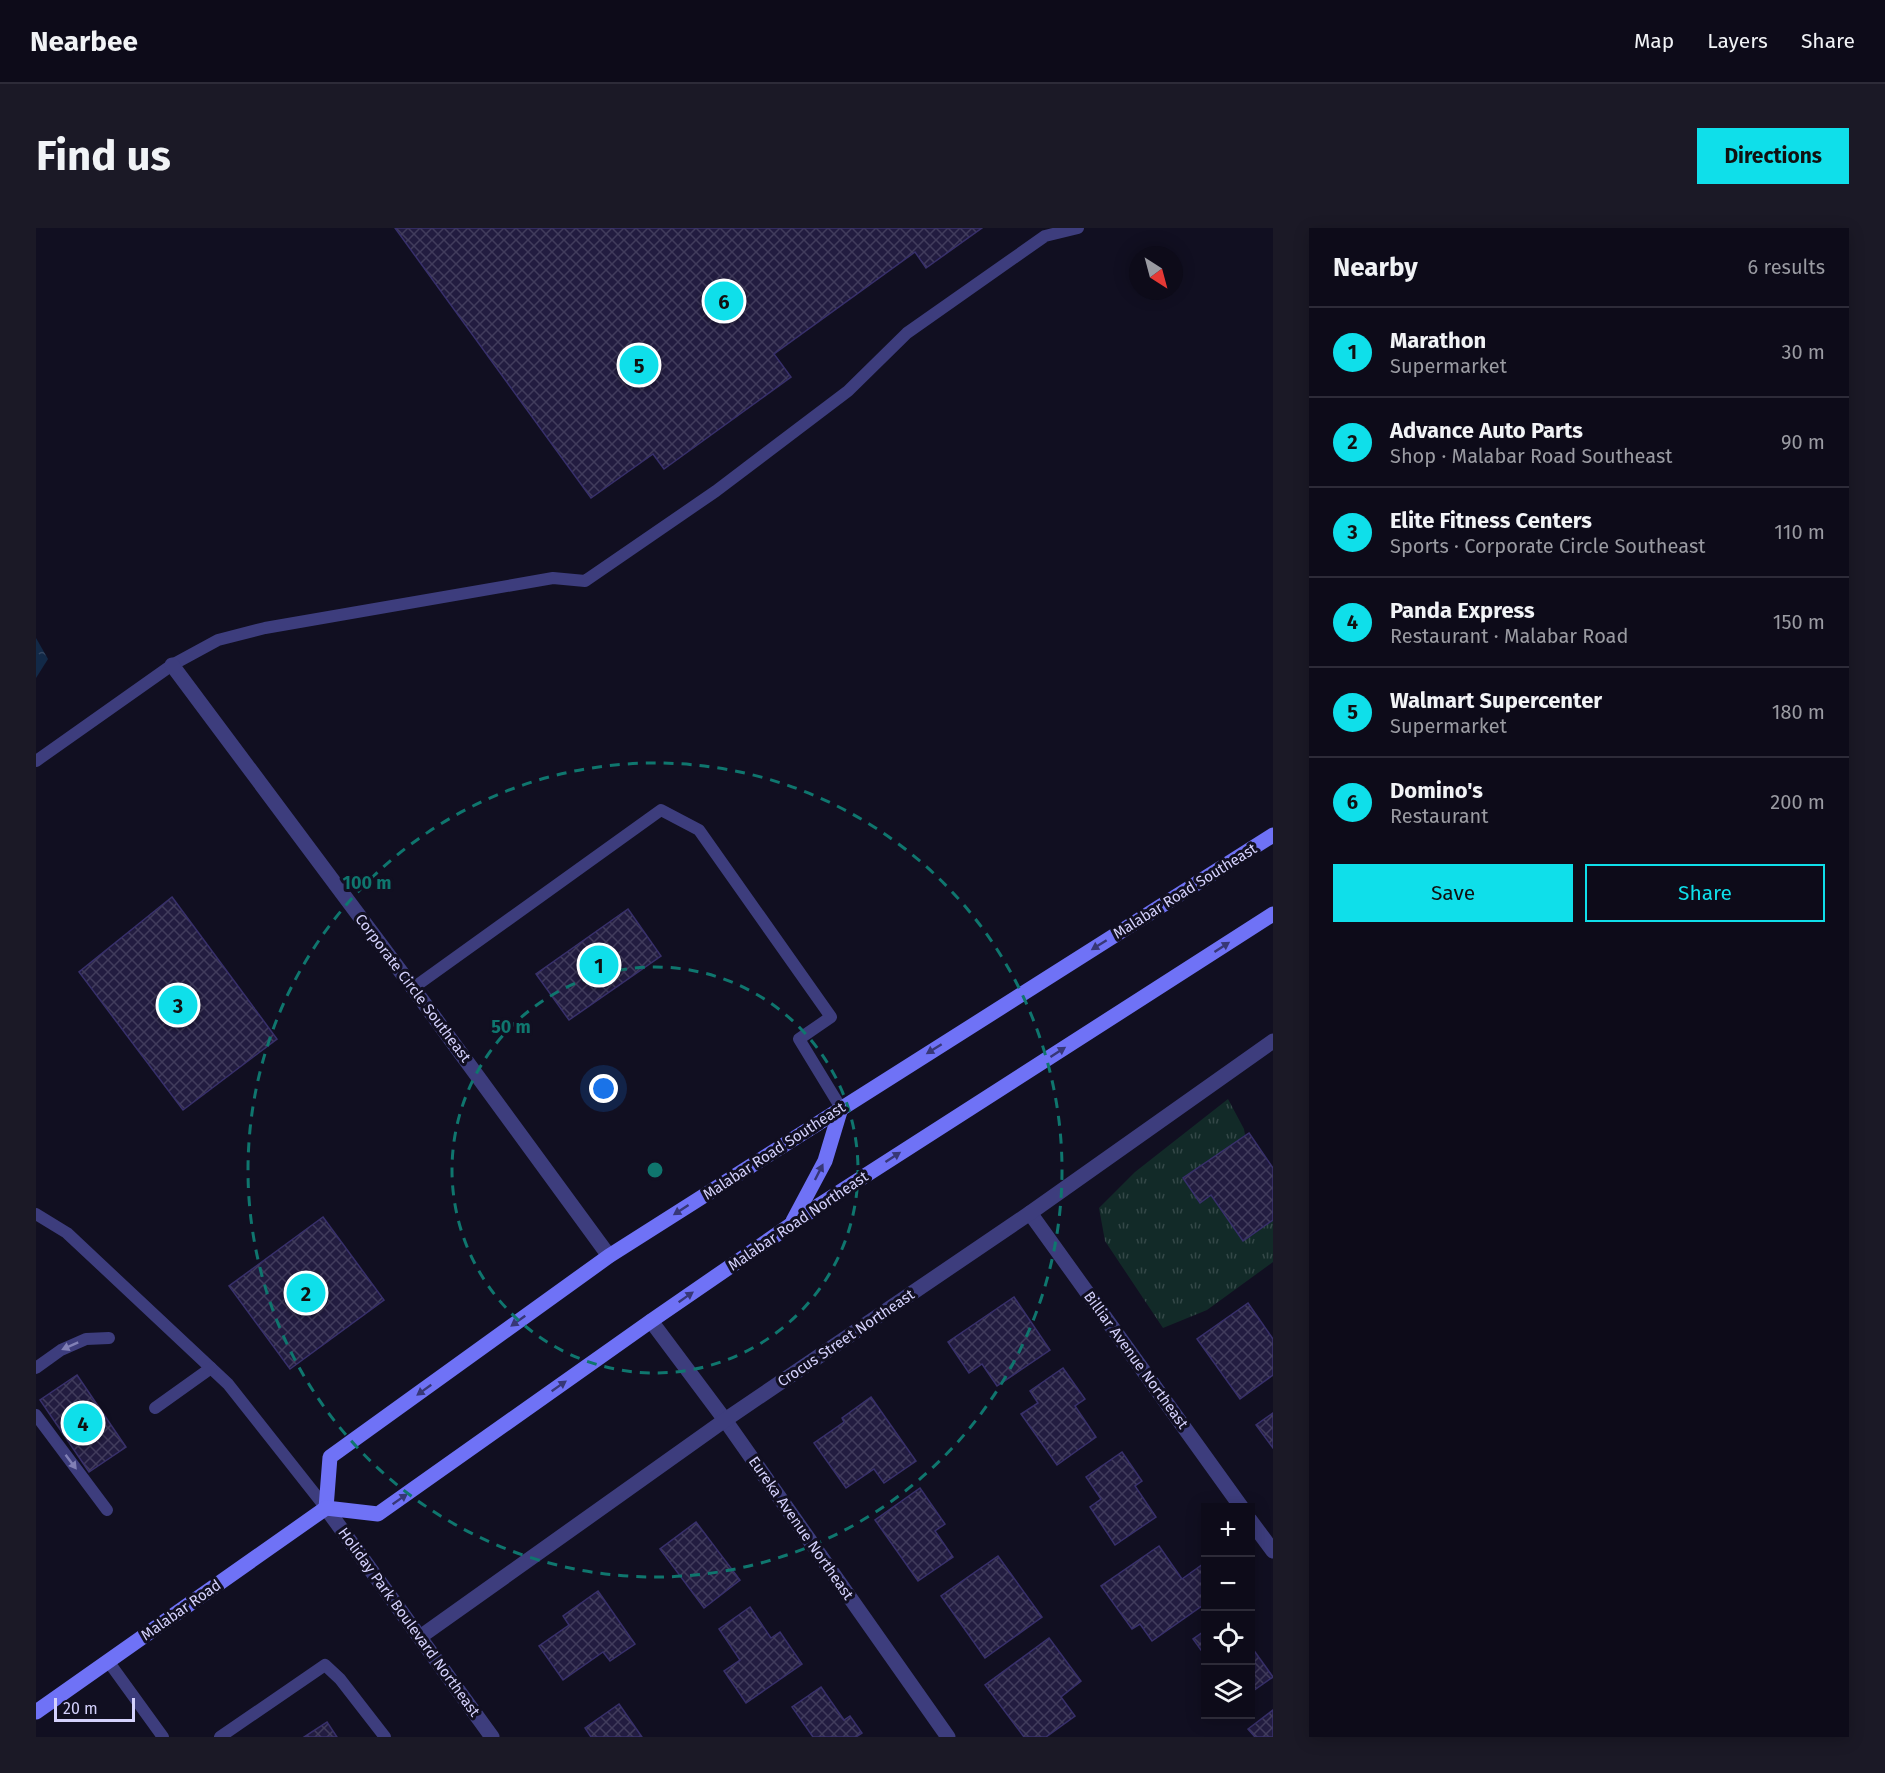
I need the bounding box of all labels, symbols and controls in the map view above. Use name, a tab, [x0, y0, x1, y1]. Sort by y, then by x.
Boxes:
text: Nearbee	[30, 25, 138, 58]
text: Map	[1634, 28, 1674, 54]
text: Layers	[1707, 28, 1768, 54]
text: Share	[1801, 28, 1855, 54]
button: Directions	[1697, 128, 1849, 184]
text: Find us	[36, 131, 171, 181]
north arrow	[1129, 246, 1183, 300]
text: Nearby	[1333, 252, 1418, 283]
text: 6 results	[1748, 255, 1825, 279]
pin: 6	[704, 278, 744, 324]
text: Marathon	[1390, 327, 1486, 354]
text: 1	[1348, 340, 1357, 364]
text: 30 m	[1781, 340, 1825, 364]
pin: 5	[620, 342, 658, 388]
text: Supermarket	[1390, 354, 1507, 378]
text: Advance Auto Parts	[1390, 417, 1583, 444]
text: 2	[1347, 430, 1358, 454]
text: 90 m	[1781, 430, 1825, 454]
text: Shop · Malabar Road Southeast	[1390, 444, 1673, 468]
text: Elite Fitness Centers	[1390, 507, 1592, 534]
text: 3	[1347, 520, 1358, 544]
text: 110 m	[1774, 520, 1825, 544]
text: Sports · Corporate Circle Southeast	[1390, 534, 1706, 558]
text: Panda Express	[1390, 597, 1535, 624]
text: 4	[1347, 610, 1358, 634]
text: 150 m	[1773, 610, 1825, 634]
text: Restaurant · Malabar Road	[1390, 624, 1628, 648]
text: Walmart Supercenter	[1390, 687, 1602, 714]
text: 5	[1347, 700, 1358, 724]
text: 180 m	[1772, 700, 1825, 724]
text: Supermarket	[1390, 714, 1507, 738]
text: Domino's	[1390, 777, 1483, 804]
text: 6	[1347, 790, 1358, 814]
text: 200 m	[1770, 790, 1825, 814]
text: Restaurant	[1390, 804, 1488, 828]
street label: Malabar Road Southeast	[1110, 839, 1261, 943]
button: Save	[1333, 864, 1573, 922]
button: Share	[1585, 864, 1825, 922]
text: 100 m	[343, 872, 391, 894]
street label: Corporate Circle Southeast	[351, 910, 475, 1066]
one-way arrow	[1091, 939, 1107, 950]
pin: 1	[580, 942, 618, 988]
one-way arrow	[1214, 942, 1230, 953]
pin: 3	[158, 982, 198, 1028]
text: 50 m	[491, 1016, 531, 1038]
one-way arrow	[926, 1043, 942, 1054]
one-way arrow	[1049, 1047, 1066, 1058]
your location	[589, 1074, 618, 1103]
street label: Malabar Road Southeast	[700, 1098, 849, 1204]
one-way arrow	[885, 1152, 901, 1163]
centre of rings	[645, 1160, 665, 1180]
one-way arrow	[814, 1164, 824, 1181]
street label: Malabar Road Northeast	[725, 1167, 872, 1275]
one-way arrow	[673, 1204, 689, 1215]
pin: 2	[286, 1270, 326, 1316]
street label: Crocus Street Northeast	[774, 1285, 918, 1391]
street label: Billiar Avenue Northeast	[1080, 1288, 1192, 1433]
one-way arrow	[677, 1291, 693, 1303]
one-way arrow	[511, 1315, 527, 1327]
one-way arrow	[61, 1342, 79, 1351]
one-way arrow	[551, 1380, 567, 1392]
one-way arrow	[416, 1383, 431, 1395]
pin: 4	[64, 1400, 102, 1446]
one-way arrow	[65, 1453, 77, 1469]
street label: Eureka Avenue Northeast	[745, 1453, 858, 1604]
one-way arrow	[392, 1493, 408, 1505]
map controls	[1201, 1503, 1255, 1719]
button: +	[1201, 1503, 1255, 1557]
street label: Holiday Park Boulevard Northeast	[334, 1524, 484, 1721]
button: −	[1201, 1557, 1255, 1611]
street label: Malabar Road	[138, 1576, 224, 1644]
button: locate	[1201, 1611, 1255, 1665]
button: layers	[1201, 1665, 1255, 1719]
scale bar	[54, 1695, 135, 1722]
text: 20 m	[63, 1699, 98, 1718]

